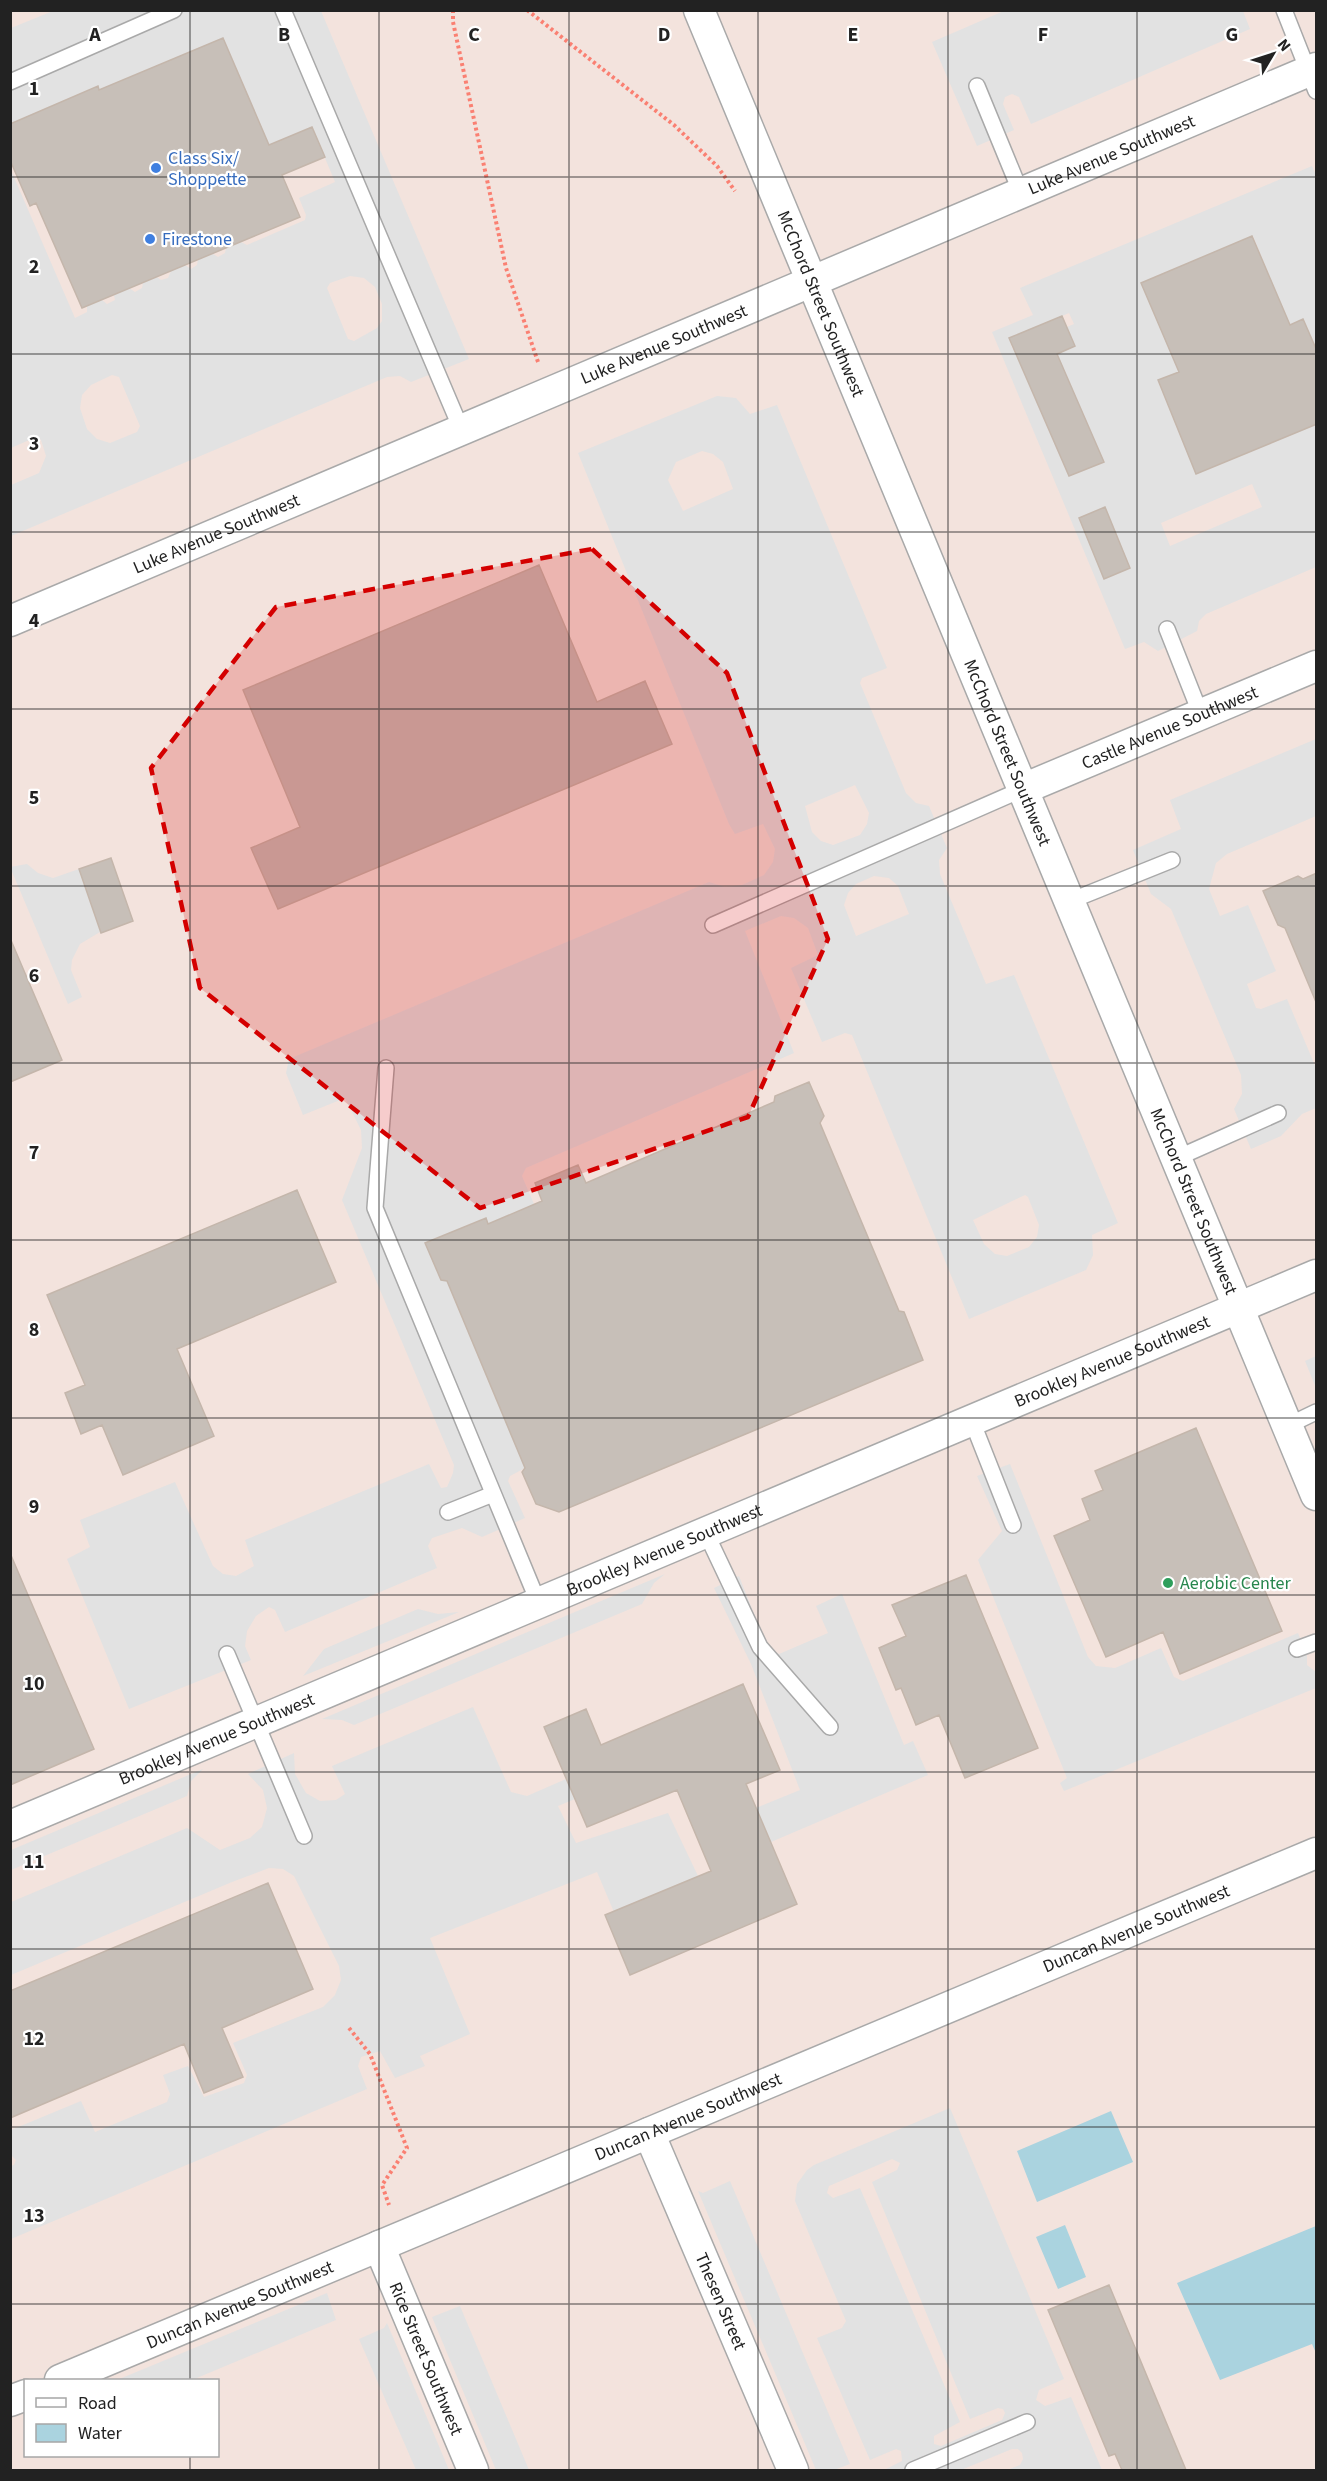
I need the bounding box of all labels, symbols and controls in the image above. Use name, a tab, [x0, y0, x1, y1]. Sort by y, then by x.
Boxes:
text: A	[88, 21, 101, 49]
text: B	[278, 21, 290, 49]
text: C	[468, 21, 480, 49]
text: D	[658, 21, 670, 49]
text: E	[848, 21, 858, 49]
text: F	[1038, 21, 1048, 49]
text: G	[1226, 21, 1238, 49]
north arrow	[1243, 24, 1303, 84]
text: N	[1272, 34, 1296, 56]
text: 1	[29, 75, 39, 103]
street label: Luke Avenue Southwest	[1024, 109, 1199, 201]
place label: Class Six/ Shoppette	[168, 146, 246, 192]
marker: Class Six/ Shoppette	[149, 161, 163, 175]
street label: McChord Street Southwest	[771, 207, 870, 401]
place label: Firestone	[162, 227, 232, 252]
marker: Firestone	[143, 232, 157, 246]
text: 2	[29, 253, 39, 281]
street label: Luke Avenue Southwest	[577, 298, 751, 391]
text: 3	[29, 430, 39, 458]
street label: Luke Avenue Southwest	[129, 488, 304, 580]
text: 4	[29, 607, 40, 635]
street label: McChord Street Southwest	[957, 656, 1057, 850]
street label: Castle Avenue Southwest	[1078, 680, 1262, 776]
text: 5	[29, 784, 39, 812]
text: 6	[29, 962, 39, 990]
street label: McChord Street Southwest	[1144, 1104, 1243, 1299]
text: 7	[29, 1139, 39, 1167]
street label: Brookley Avenue Southwest	[1010, 1309, 1214, 1414]
text: 8	[29, 1316, 39, 1344]
text: 9	[29, 1493, 39, 1521]
street label: Brookley Avenue Southwest	[563, 1498, 766, 1603]
place label: Aerobic Center	[1180, 1571, 1292, 1596]
marker: Aerobic Center	[1161, 1576, 1175, 1590]
text: 10	[23, 1670, 45, 1698]
street label: Brookley Avenue Southwest	[115, 1687, 318, 1792]
text: 11	[23, 1848, 45, 1876]
street label: Duncan Avenue Southwest	[1039, 1879, 1234, 1979]
text: 12	[23, 2025, 45, 2053]
street label: Duncan Avenue Southwest	[591, 2067, 785, 2167]
text: 13	[23, 2202, 45, 2230]
street label: Thesen Street	[689, 2249, 752, 2354]
street label: Duncan Avenue Southwest	[143, 2255, 337, 2355]
street label: Rice Street Southwest	[382, 2278, 469, 2439]
legend	[24, 2379, 219, 2457]
text: Road	[78, 2391, 117, 2416]
text: Water	[78, 2421, 122, 2446]

